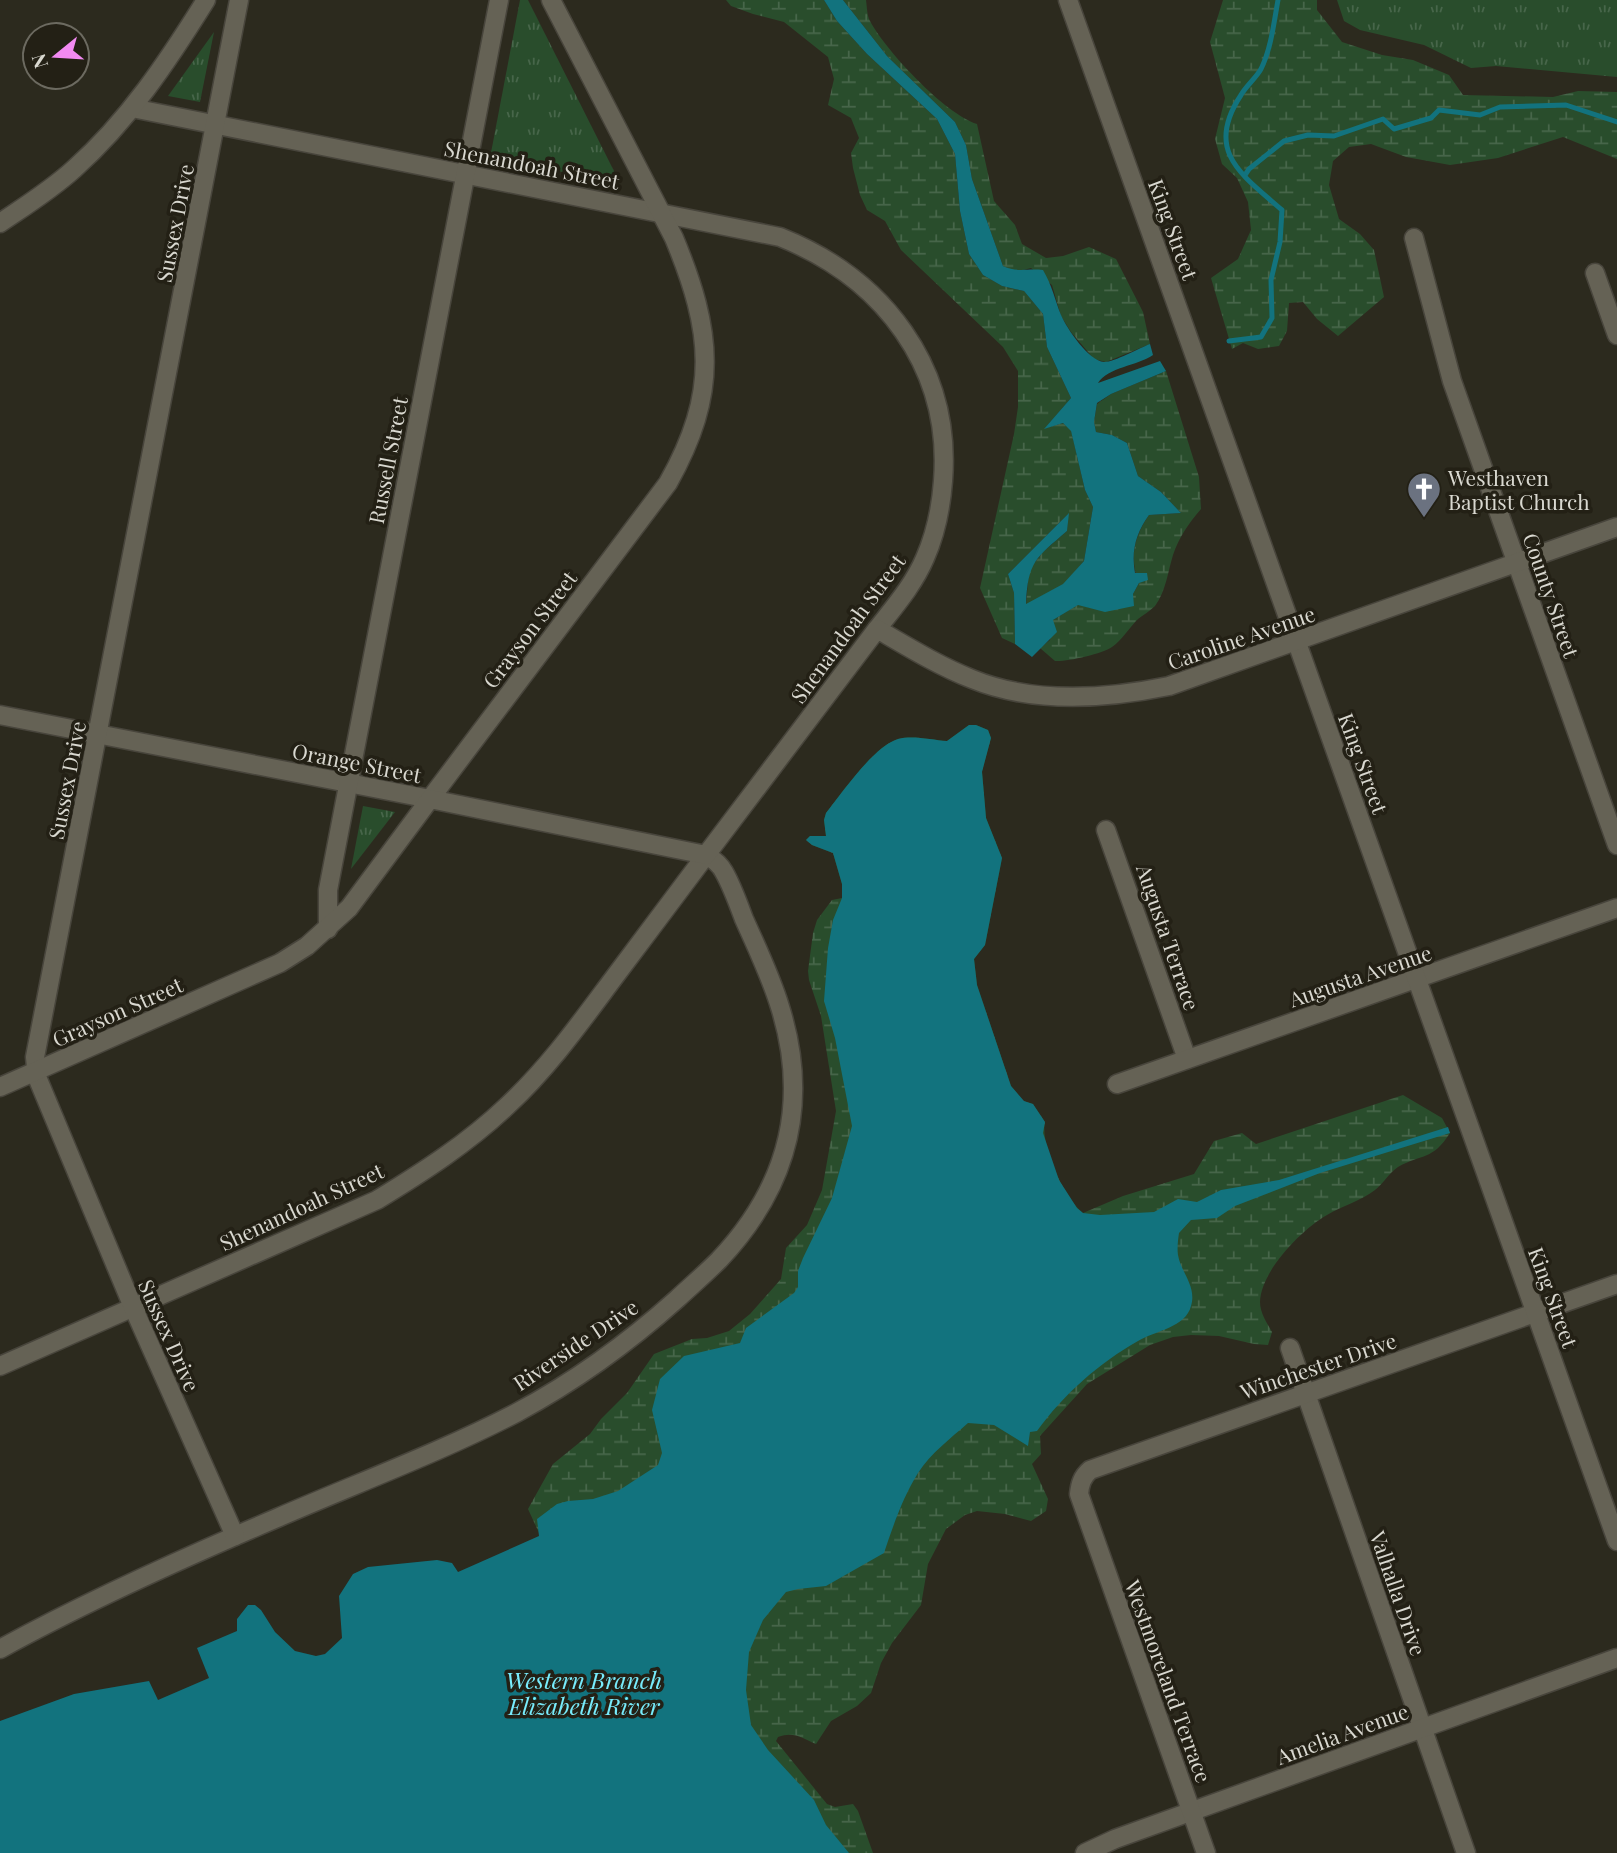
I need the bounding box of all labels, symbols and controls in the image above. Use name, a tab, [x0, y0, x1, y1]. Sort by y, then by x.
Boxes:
north arrow	[21, 21, 91, 91]
text: N	[24, 51, 53, 72]
street label: Shenandoah Street	[442, 133, 623, 195]
street label: Sussex Drive	[149, 161, 199, 285]
street label: King Street	[1143, 175, 1205, 284]
street label: Russell Street	[361, 394, 413, 526]
place label: Westhaven Baptist Church	[1447, 463, 1590, 515]
church icon: Westhaven Baptist Church	[1405, 470, 1443, 519]
street label: County Street	[1518, 529, 1587, 661]
street label: Shenandoah Street	[783, 547, 911, 708]
street label: Grayson Street	[476, 564, 583, 693]
street label: Caroline Avenue	[1164, 599, 1318, 675]
street label: King Street	[1333, 709, 1395, 818]
street label: Sussex Drive	[41, 718, 91, 842]
street label: Orange Street	[290, 736, 424, 788]
street label: Augusta Terrace	[1131, 859, 1207, 1014]
street label: Augusta Avenue	[1284, 938, 1435, 1013]
street label: Grayson Street	[47, 970, 187, 1052]
street label: Shenandoah Street	[214, 1155, 388, 1256]
street label: King Street	[1523, 1243, 1585, 1352]
street label: Sussex Drive	[133, 1275, 207, 1395]
street label: Riverside Drive	[507, 1292, 643, 1396]
street label: Winchester Drive	[1235, 1325, 1400, 1405]
street label: Valhalla Drive	[1364, 1526, 1433, 1659]
street label: Westmoreland Terrace	[1119, 1575, 1219, 1786]
water label: Western Branch Elizabeth River	[506, 1664, 662, 1721]
street label: Amelia Avenue	[1271, 1696, 1412, 1770]

